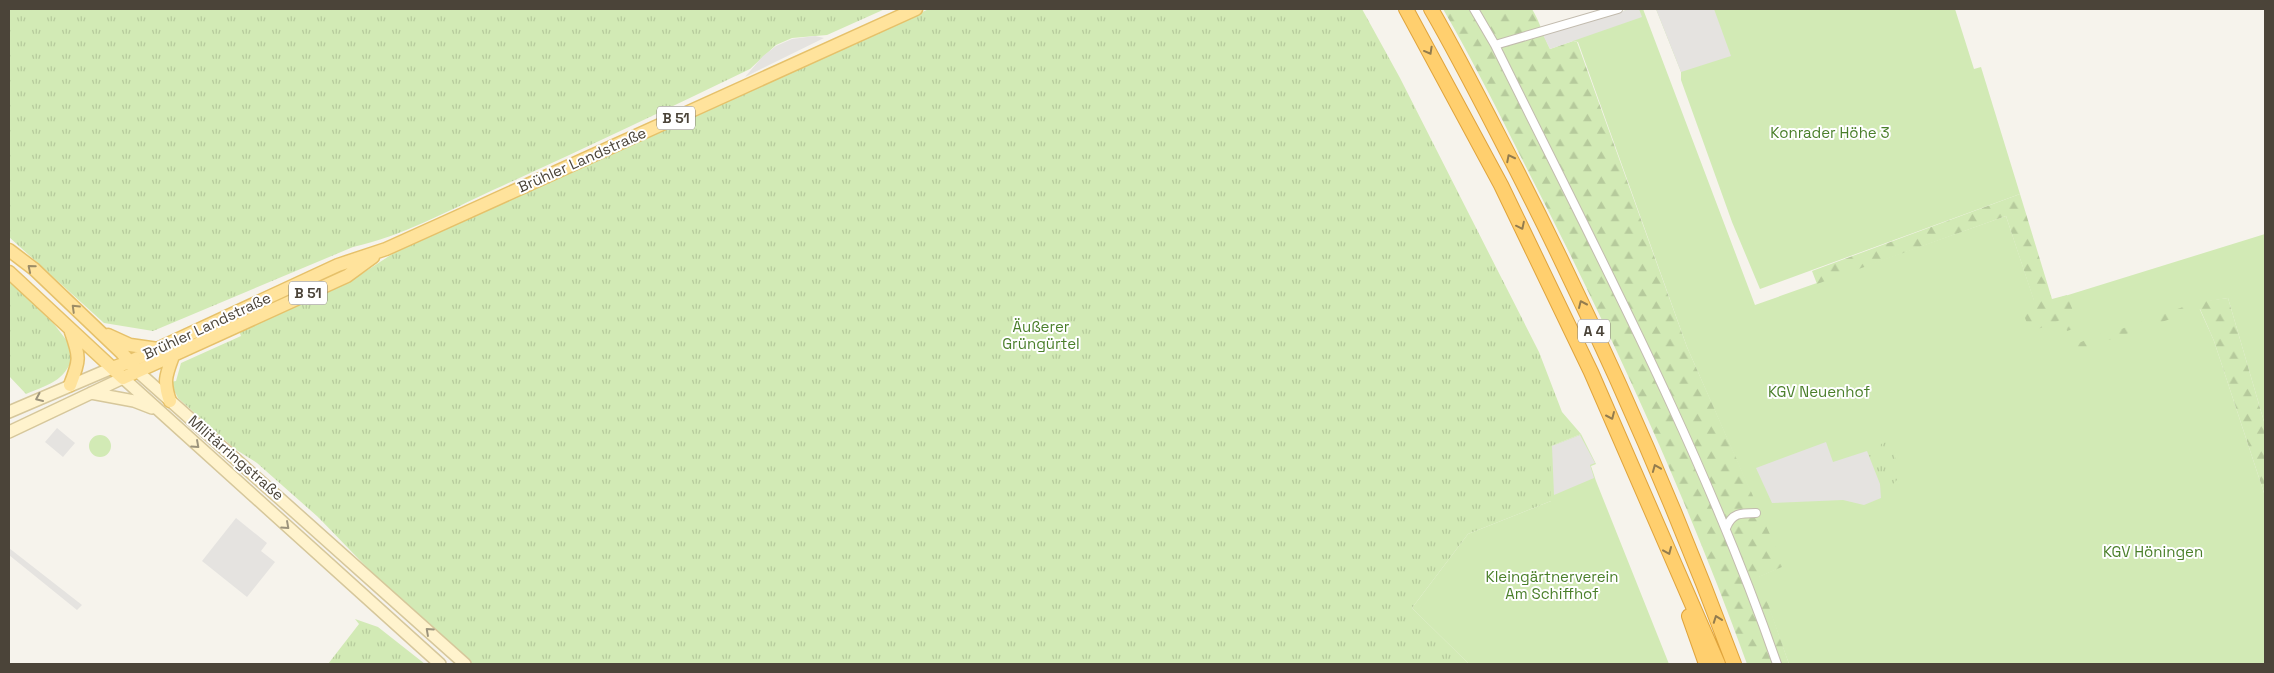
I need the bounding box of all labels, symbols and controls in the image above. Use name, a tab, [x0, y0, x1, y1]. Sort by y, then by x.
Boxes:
one-way arrow	[1423, 46, 1433, 55]
road number: B 51	[657, 106, 695, 130]
street label: Brühler Landstraße	[515, 123, 649, 196]
park label: Konrader Höhe 3	[1770, 123, 1890, 142]
one-way arrow	[1506, 154, 1516, 163]
one-way arrow	[1515, 221, 1525, 230]
one-way arrow	[28, 264, 37, 273]
road number: B 51	[289, 282, 327, 304]
street label: Brühler Landstraße	[140, 288, 274, 363]
one-way arrow	[1578, 300, 1588, 309]
one-way arrow	[72, 305, 81, 314]
park label: Äußerer Grüngürtel	[1002, 317, 1080, 353]
road number: A 4	[1578, 320, 1610, 342]
park label: KGV Neuenhof	[1768, 382, 1870, 401]
one-way arrow	[35, 392, 44, 403]
street label: Militärringstraße	[185, 411, 288, 504]
one-way arrow	[1604, 411, 1615, 420]
one-way arrow	[191, 439, 200, 448]
one-way arrow	[1652, 464, 1662, 473]
one-way arrow	[280, 520, 289, 529]
park label: KGV Höningen	[2103, 542, 2203, 561]
one-way arrow	[1662, 546, 1673, 555]
park label: Kleingärtnerverein Am Schiffhof	[1486, 567, 1618, 603]
one-way arrow	[1713, 615, 1723, 623]
one-way arrow	[426, 628, 435, 637]

